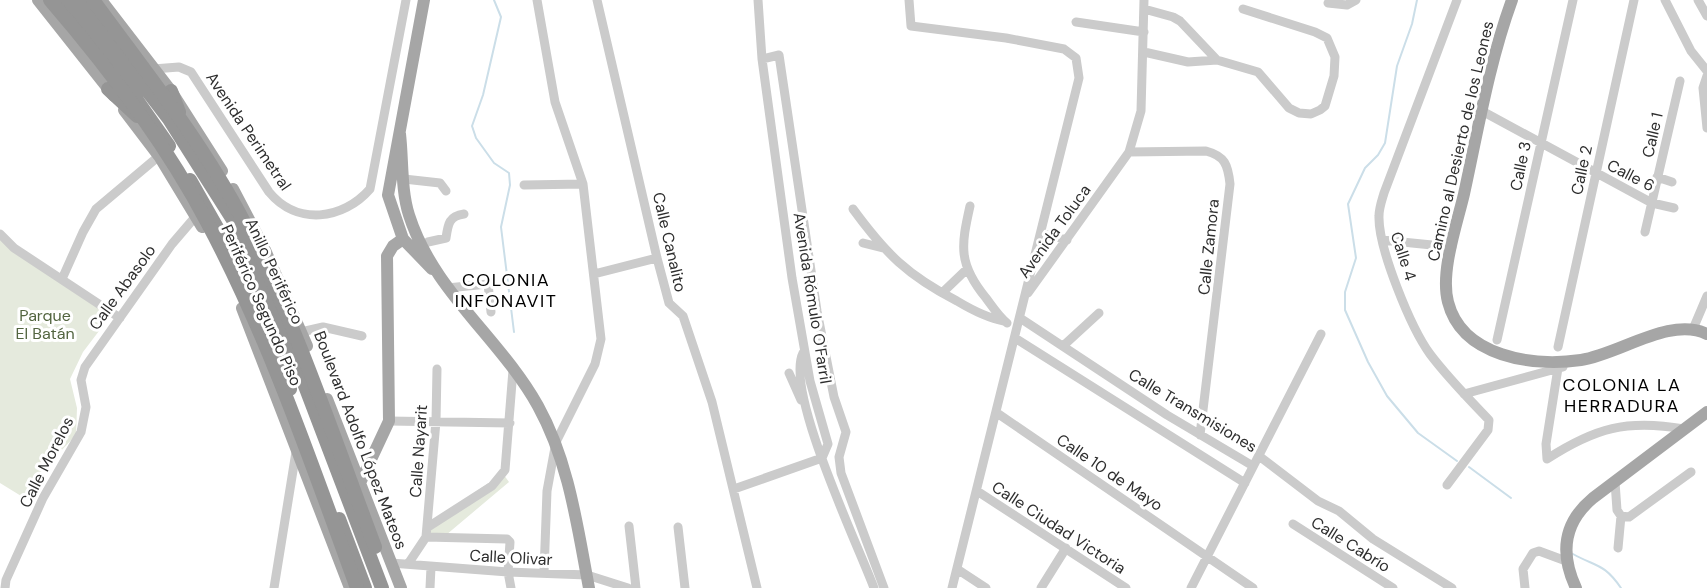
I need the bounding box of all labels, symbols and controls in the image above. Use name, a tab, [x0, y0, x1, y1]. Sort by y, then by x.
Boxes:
street label: Camino al Desierto de los Leones	[1423, 19, 1498, 263]
street label: Avenida Perimetral	[201, 68, 296, 194]
street label: Calle 1	[1637, 111, 1668, 160]
street label: Calle 3	[1505, 139, 1536, 193]
street label: Calle 2	[1566, 144, 1597, 197]
street label: Calle 6	[1603, 155, 1658, 196]
street label: Avenida Toluca	[1013, 180, 1095, 282]
street label: Calle Canalito	[648, 190, 691, 294]
street label: Calle Zamora	[1193, 198, 1224, 296]
street label: Avenida Rómulo O'Farril	[789, 211, 836, 385]
street label: Anillo Periférico	[241, 215, 308, 328]
street label: Periférico Segundo Piso	[216, 221, 307, 389]
street label: Calle 4	[1386, 229, 1421, 284]
street label: Calle Abasolo	[84, 240, 160, 334]
district label: COLONIA INFONAVIT	[455, 268, 557, 313]
park label: Parque El Batán	[15, 305, 75, 344]
street label: Boulevard Adolfo López Mateos	[309, 328, 412, 552]
street label: Calle Transmisiones	[1125, 364, 1261, 457]
district label: COLONIA LA HERRADURA	[1563, 373, 1681, 418]
street label: Calle Nayarit	[405, 404, 432, 498]
street label: Calle Morelos	[15, 413, 78, 511]
street label: Calle 10 de Mayo	[1053, 429, 1167, 516]
street label: Calle Ciudad Victoria	[988, 476, 1130, 579]
street label: Calle Cabrío	[1307, 512, 1394, 577]
street label: Calle Olivar	[469, 545, 553, 570]

